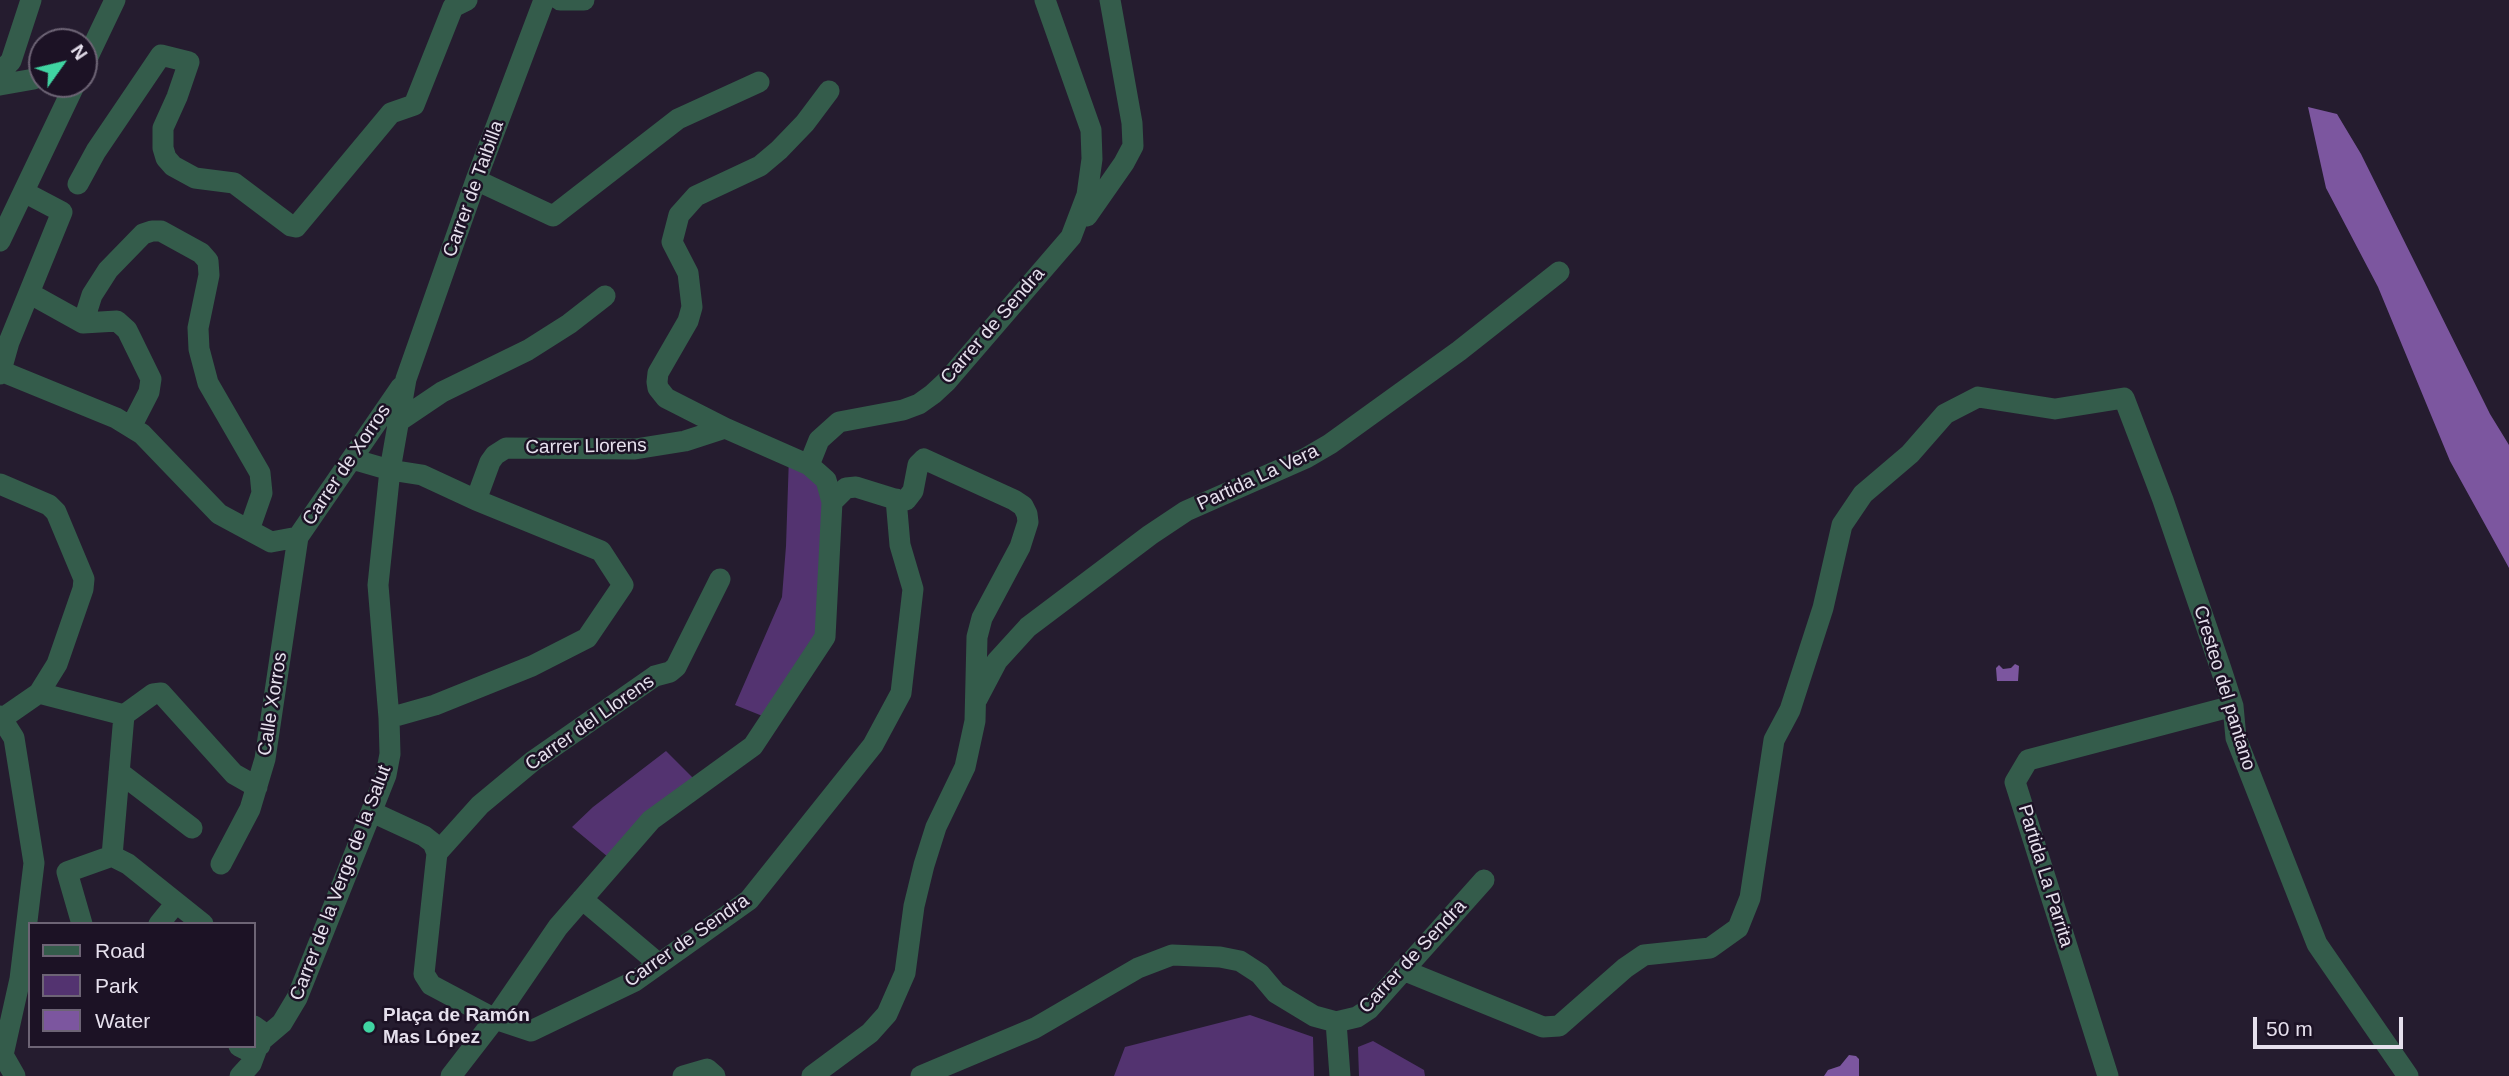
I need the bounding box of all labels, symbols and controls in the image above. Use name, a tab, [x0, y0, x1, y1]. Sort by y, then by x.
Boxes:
north arrow	[28, 28, 98, 98]
text: N	[67, 41, 92, 64]
street label: Carrer de Taibilla	[439, 118, 509, 260]
street label: Carrer de Sendra	[936, 263, 1050, 389]
street label: Carrer de Xorros	[298, 400, 396, 530]
street label: Carrer Llorens	[525, 435, 647, 459]
street label: Partida La Vera	[1194, 440, 1322, 516]
street label: Cresteo del pantano	[2188, 603, 2260, 773]
street label: Calle Xorros	[254, 651, 292, 757]
street label: Carrer del Llorens	[521, 670, 659, 776]
street label: Carrer de la Verge de la Salut	[286, 762, 396, 1004]
street label: Partida La Parrita	[2012, 802, 2078, 950]
street label: Carrer de Sendra	[620, 890, 754, 992]
street label: Carrer de Sendra	[1355, 896, 1471, 1018]
legend	[28, 922, 256, 1048]
text: Road	[95, 939, 145, 962]
text: Park	[95, 974, 138, 997]
scale bar	[2257, 1002, 2408, 1046]
place label: Plaça de Ramón Mas López	[383, 1005, 530, 1049]
text: Water	[95, 1009, 150, 1032]
text: 50 m	[2266, 1017, 2313, 1040]
marker: Plaça de Ramón Mas López	[361, 1019, 377, 1035]

